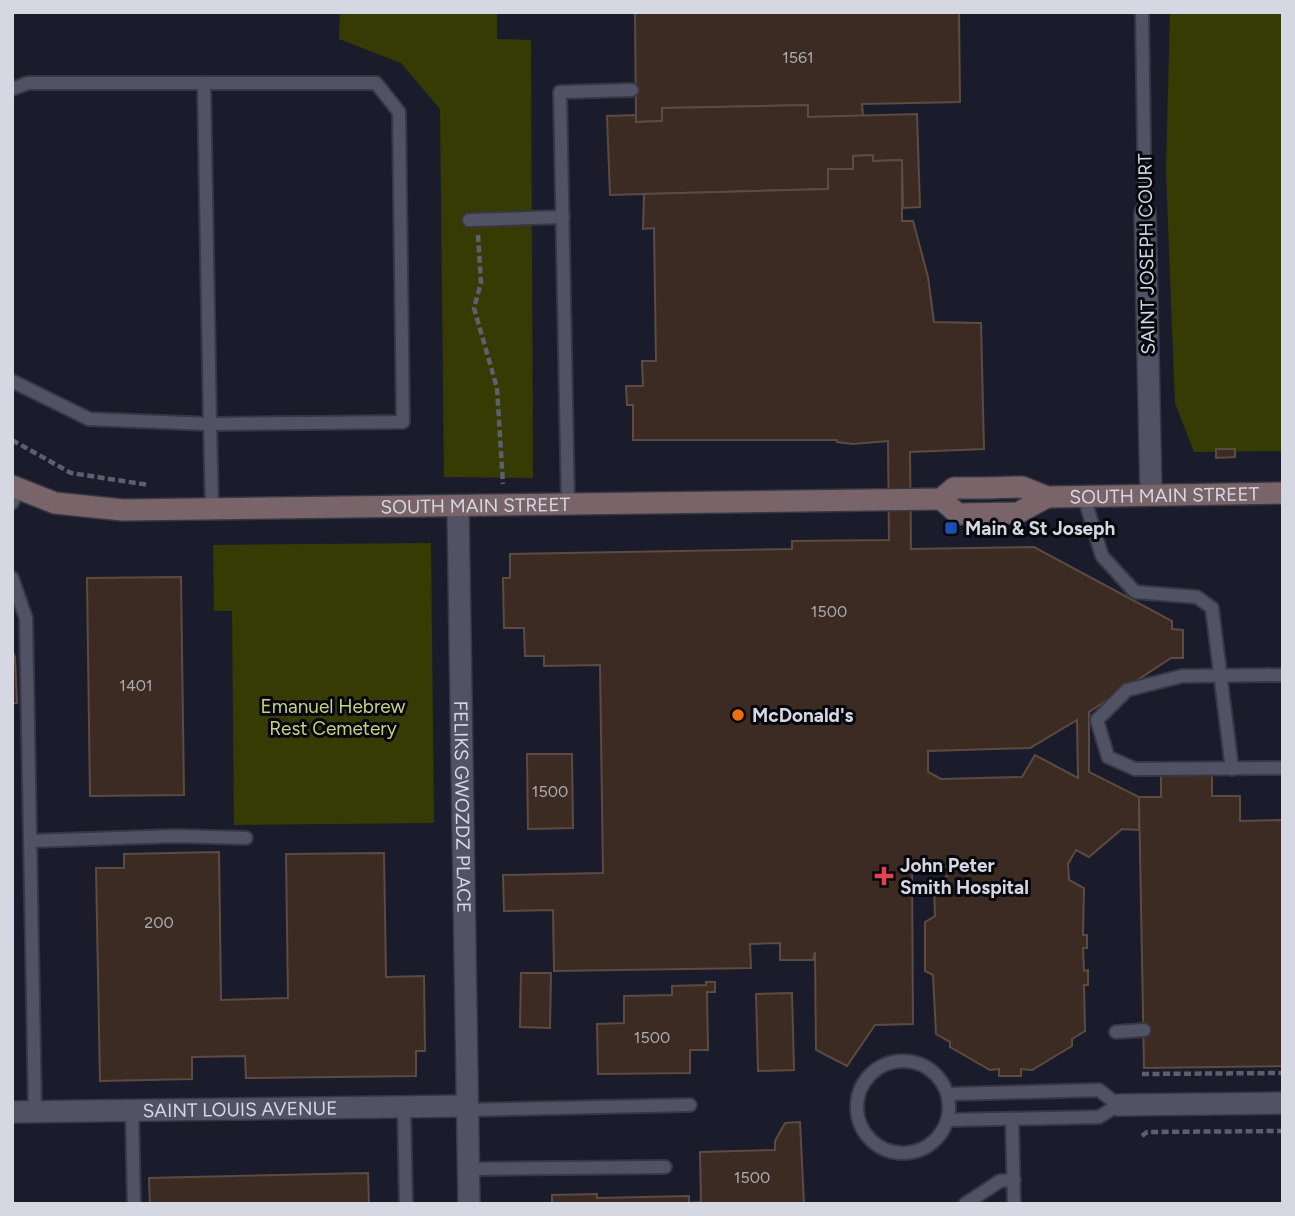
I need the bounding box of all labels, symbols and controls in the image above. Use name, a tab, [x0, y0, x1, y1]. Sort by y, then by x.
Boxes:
house number: 1561	[782, 48, 814, 67]
street label: SAINT JOSEPH COURT	[1133, 153, 1160, 355]
street label: SOUTH MAIN STREET	[1069, 482, 1260, 509]
street label: SOUTH MAIN STREET	[380, 493, 571, 519]
place label: Main & St Joseph	[965, 517, 1115, 540]
marker: Main & St Joseph	[943, 520, 959, 536]
house number: 1500	[811, 602, 847, 621]
house number: 1401	[119, 676, 153, 695]
park label: Emanuel Hebrew Rest Cemetery	[261, 695, 405, 740]
street label: FELIKS GWOZDZ PLACE	[449, 701, 475, 913]
place label: McDonald's	[752, 704, 854, 727]
marker: McDonald's	[730, 707, 746, 723]
house number: 1500	[532, 782, 568, 801]
place label: John Peter Smith Hospital	[900, 854, 1029, 899]
marker: John Peter Smith Hospital	[874, 866, 894, 886]
house number: 200	[144, 913, 174, 932]
house number: 1500	[634, 1028, 670, 1047]
street label: SAINT LOUIS AVENUE	[142, 1097, 338, 1122]
house number: 1500	[734, 1168, 770, 1187]

